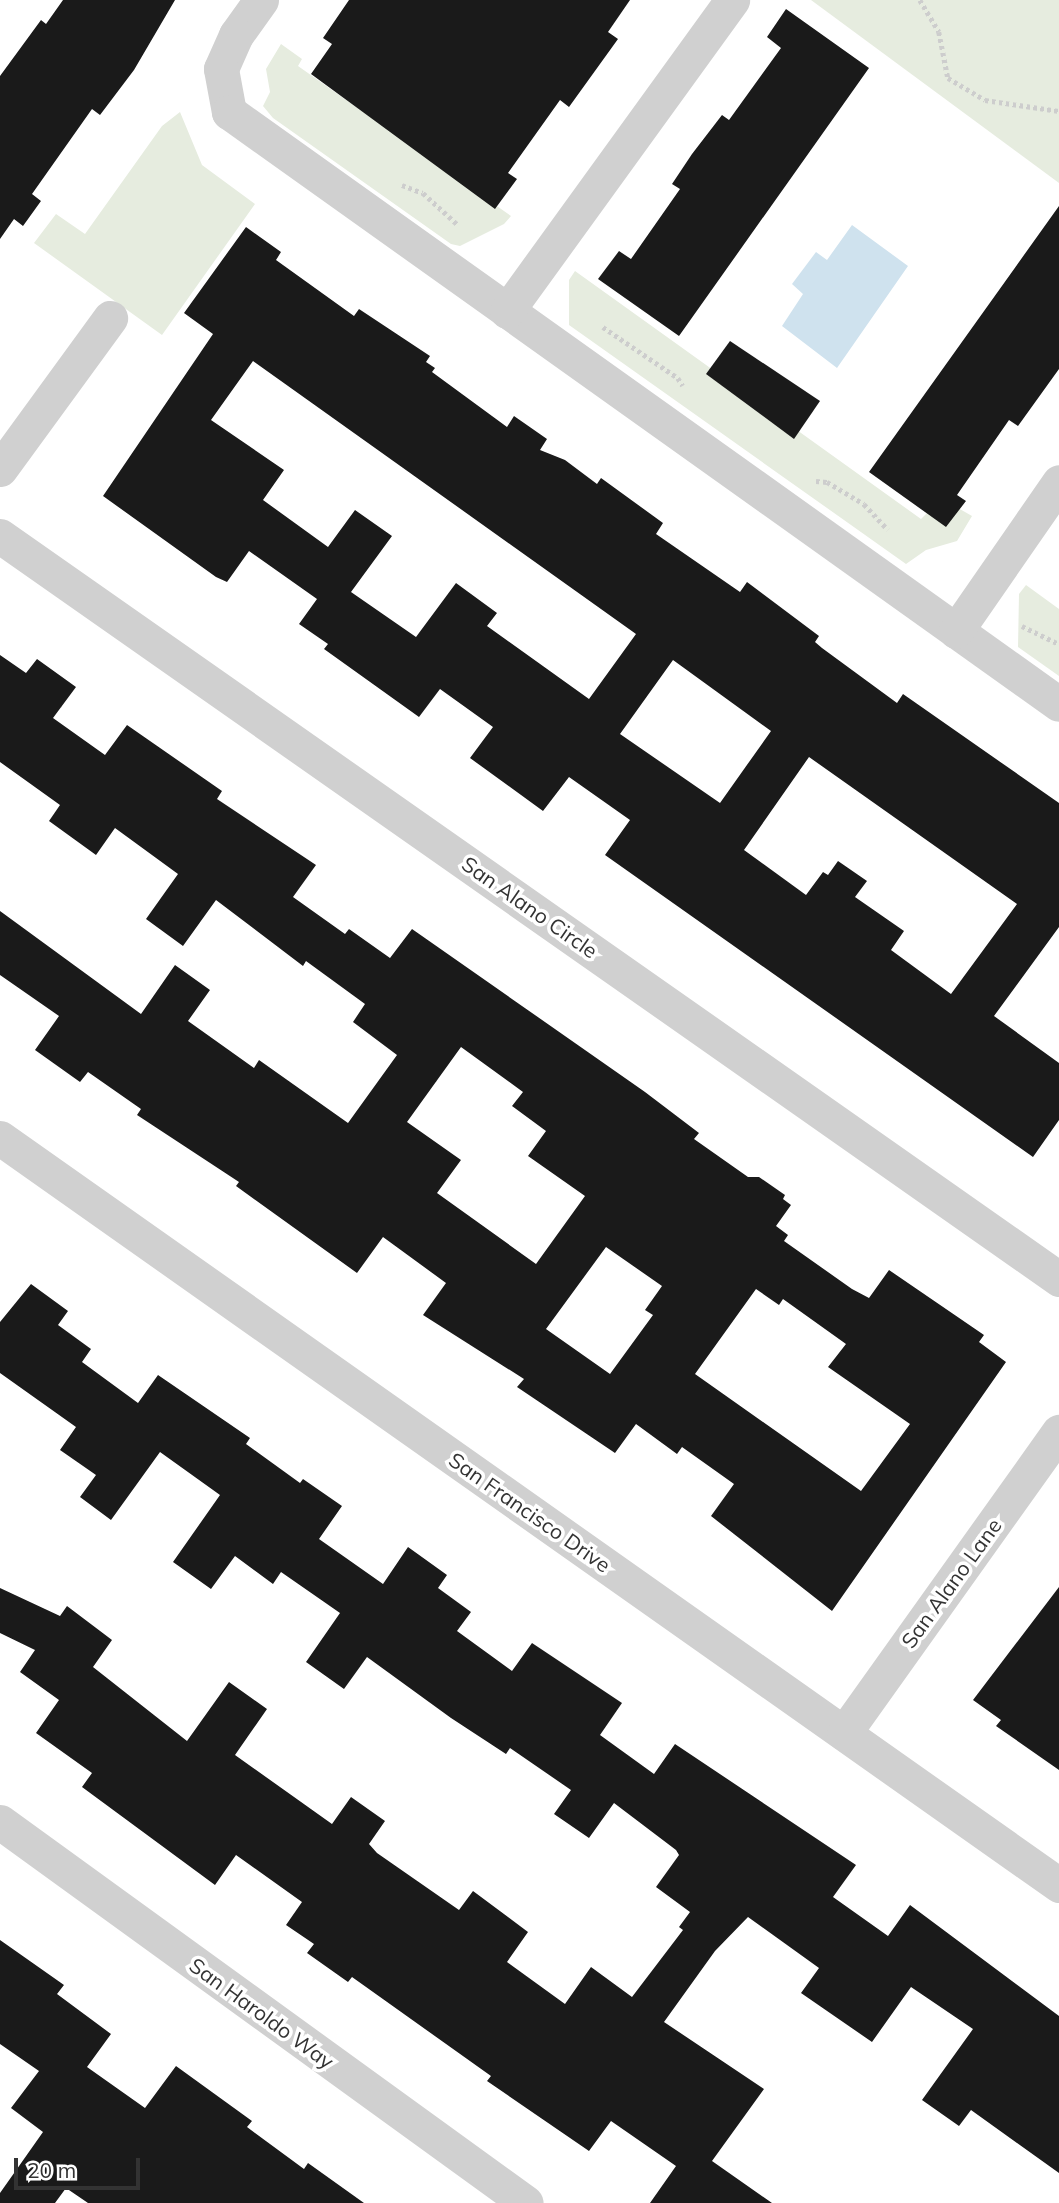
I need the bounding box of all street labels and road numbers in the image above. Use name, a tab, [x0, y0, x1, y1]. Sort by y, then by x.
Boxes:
street label: San Alano Circle	[457, 851, 603, 963]
street label: San Francisco Drive	[444, 1447, 616, 1577]
street label: San Alano Lane	[896, 1513, 1006, 1653]
street label: San Haroldo Way	[185, 1952, 339, 2074]

